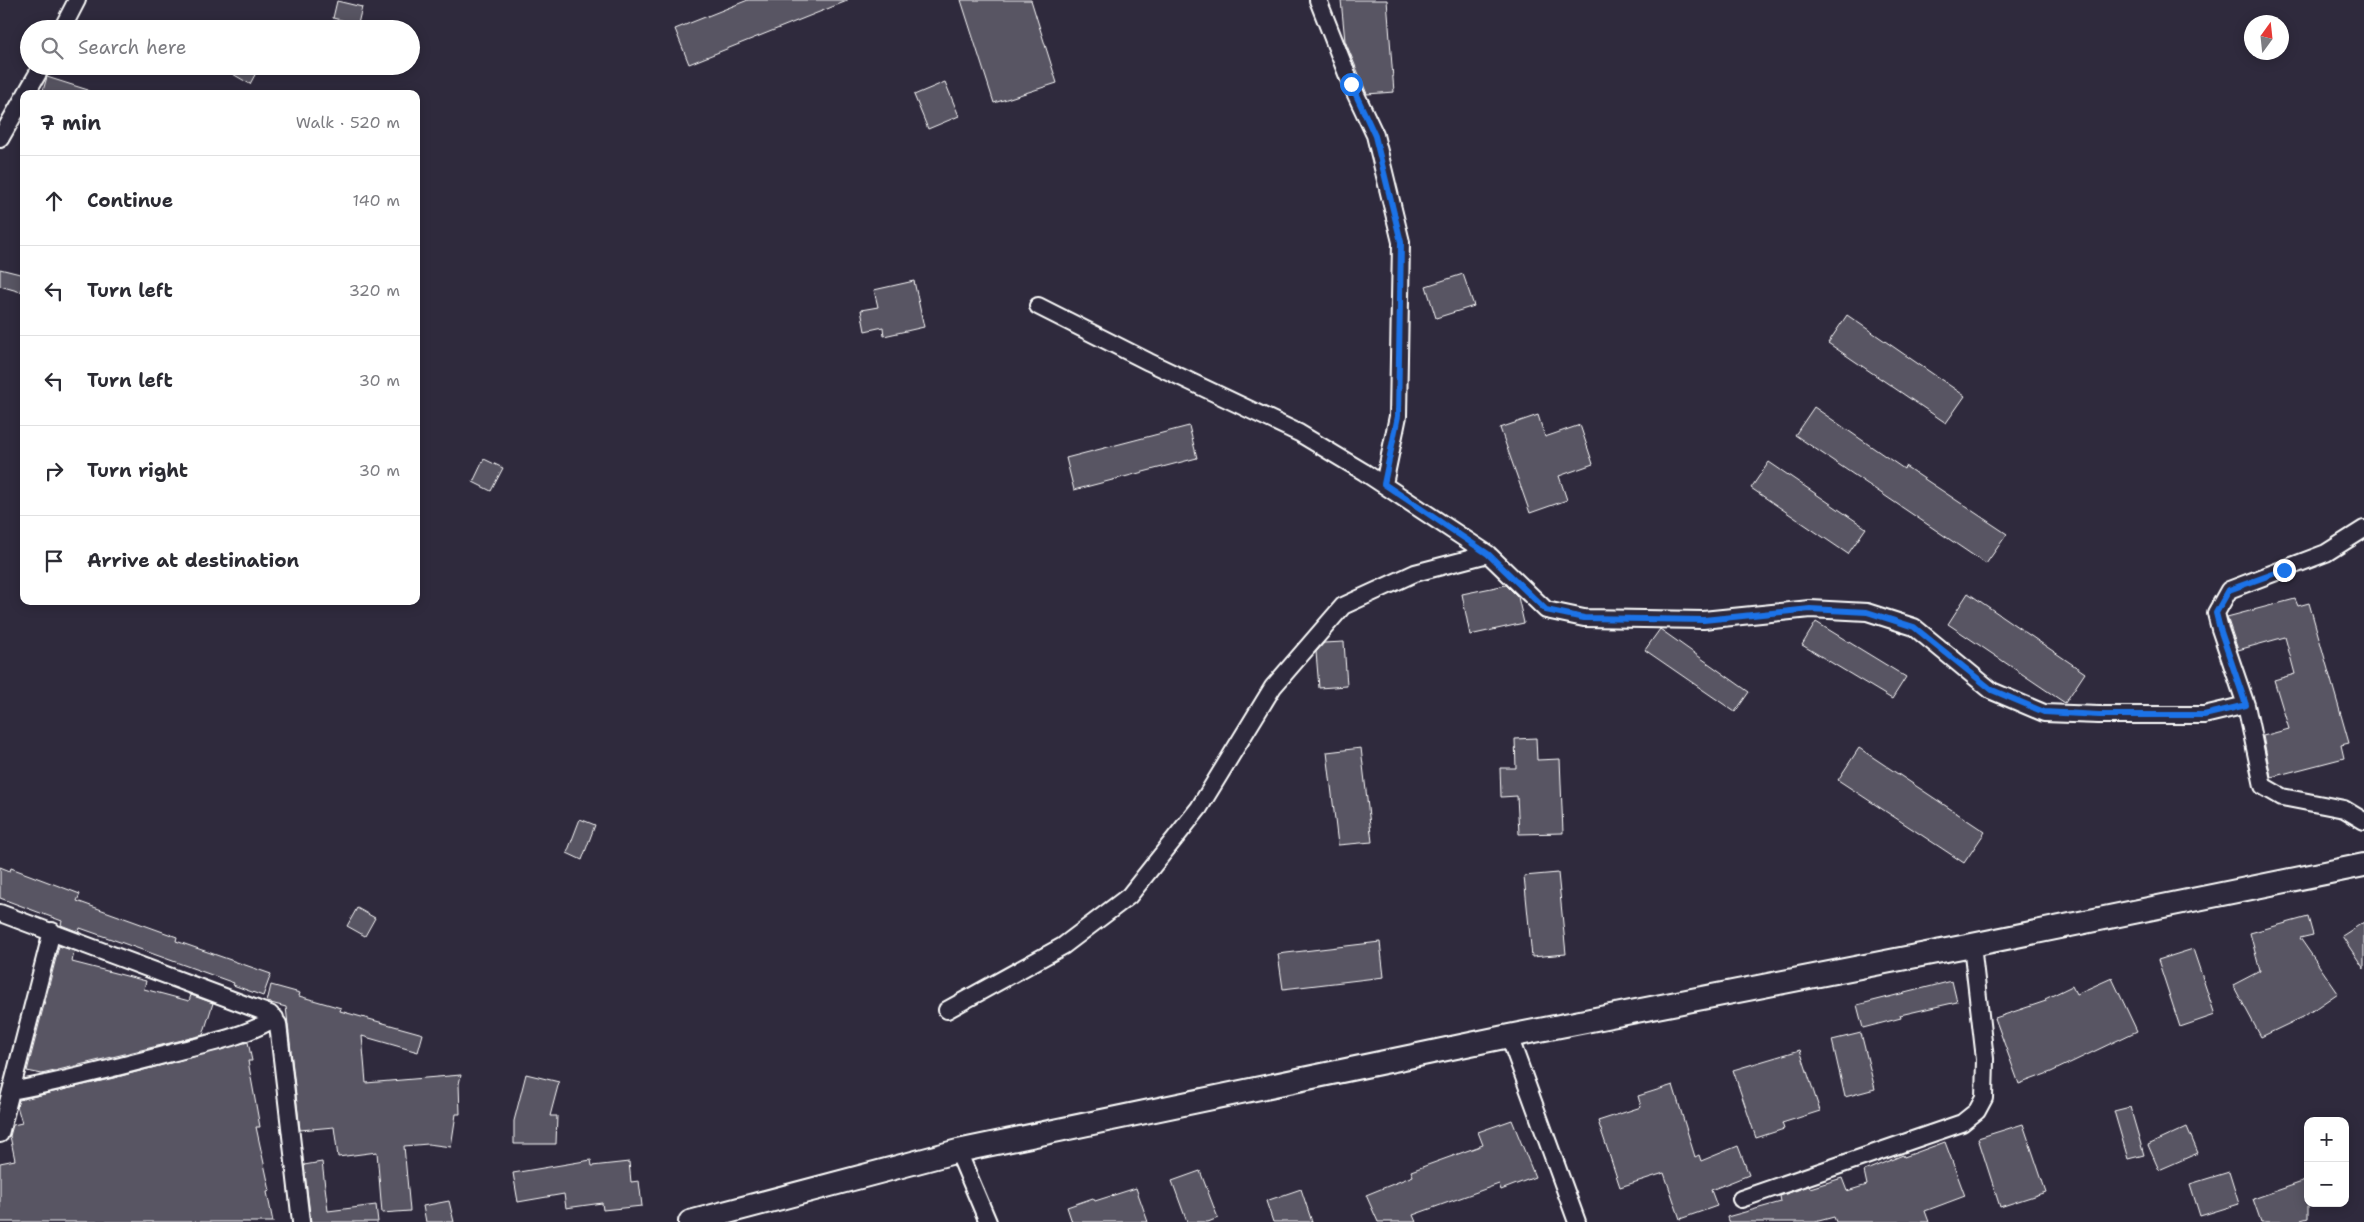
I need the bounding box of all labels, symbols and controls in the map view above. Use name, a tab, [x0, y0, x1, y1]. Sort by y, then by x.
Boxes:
north arrow	[2244, 15, 2289, 60]
search box	[20, 20, 420, 75]
icon: search	[38, 34, 66, 62]
text: Search here	[78, 35, 187, 60]
route start	[1340, 73, 1363, 96]
text: 7 min	[40, 109, 101, 137]
text: Walk · 520 m	[296, 112, 400, 133]
icon: ahead	[40, 187, 68, 215]
text: Continue	[87, 188, 173, 213]
text: 140 m	[353, 190, 400, 211]
icon: left	[40, 277, 68, 305]
text: Turn left	[87, 278, 173, 303]
text: 320 m	[349, 280, 400, 301]
icon: left	[40, 367, 68, 395]
text: Turn left	[87, 368, 173, 393]
text: 30 m	[359, 370, 400, 391]
icon: right	[40, 457, 68, 485]
text: Turn right	[87, 458, 188, 483]
text: 30 m	[359, 460, 400, 481]
icon: arrive	[40, 547, 68, 575]
text: Arrive at destination	[87, 548, 299, 573]
route end	[2273, 559, 2296, 582]
map controls	[2304, 1117, 2349, 1207]
button: +	[2304, 1117, 2349, 1162]
button: −	[2304, 1162, 2349, 1207]

